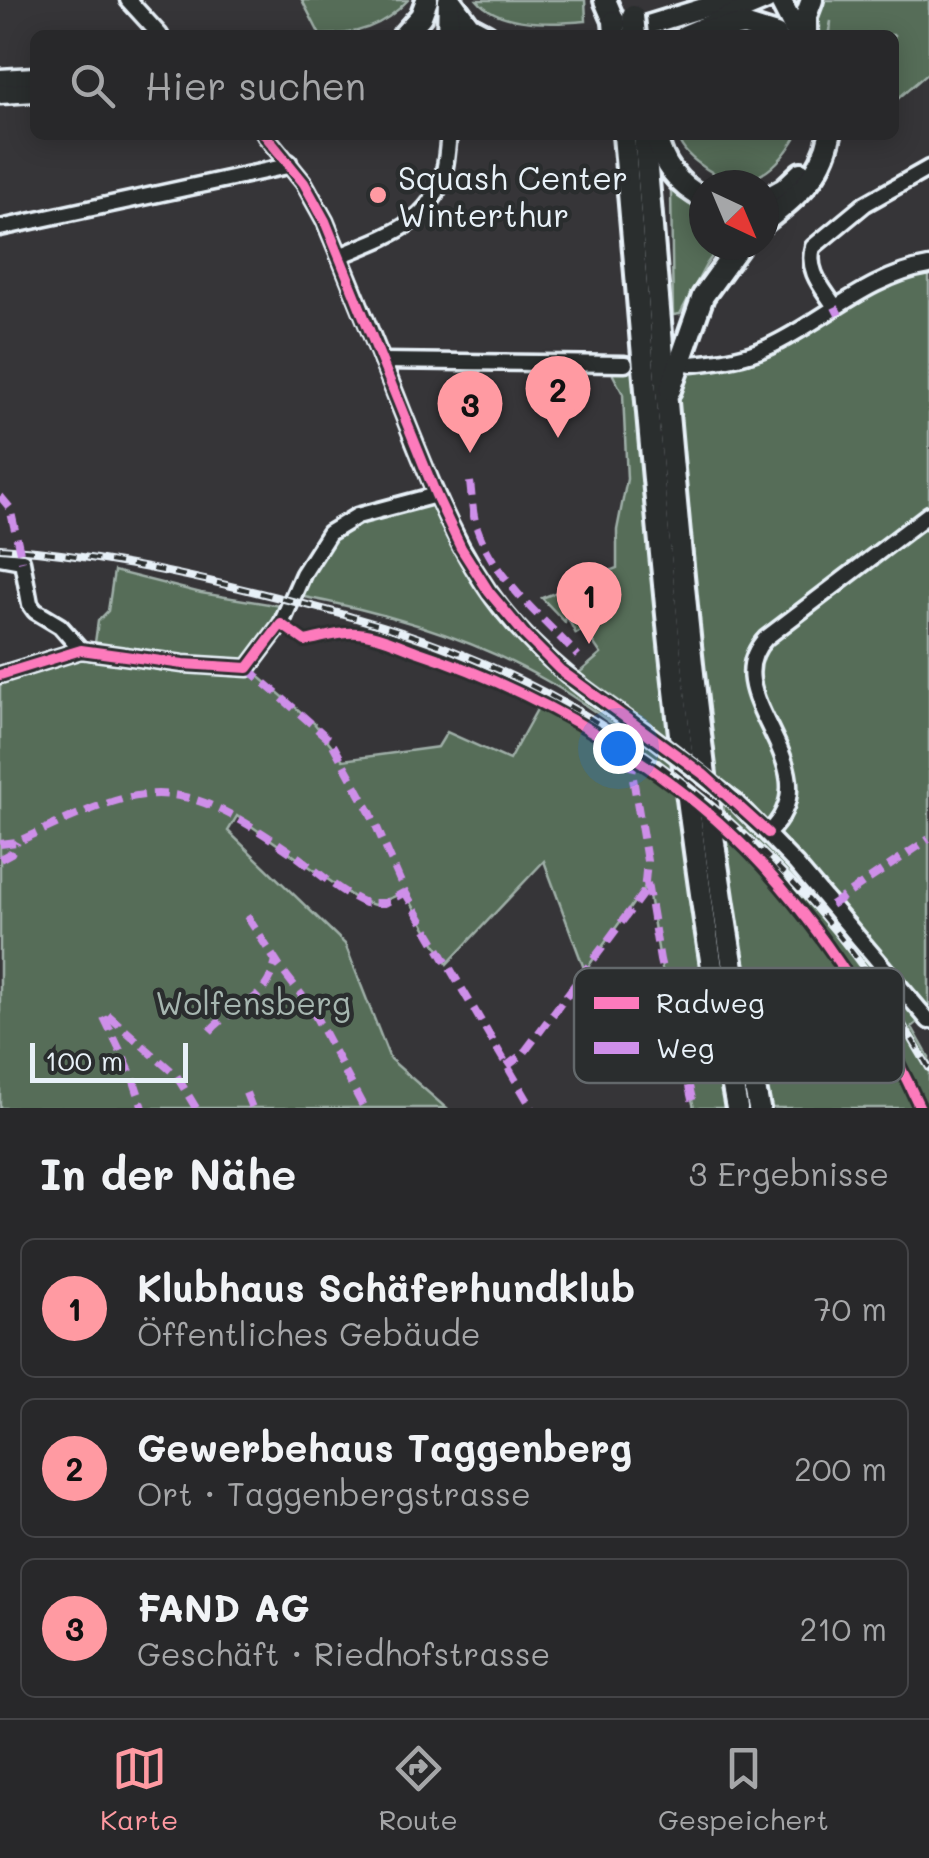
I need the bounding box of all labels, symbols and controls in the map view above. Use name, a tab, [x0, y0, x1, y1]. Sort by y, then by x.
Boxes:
search box	[30, 30, 899, 140]
icon: search	[65, 58, 120, 113]
text: Hier suchen	[145, 60, 366, 110]
place label: Squash Center Winterthur	[398, 156, 628, 235]
north arrow	[689, 170, 779, 260]
marker: Squash Center Winterthur	[367, 184, 389, 206]
pin: 2	[526, 356, 590, 438]
pin: 3	[438, 370, 502, 453]
pin: 1	[556, 562, 622, 644]
your location	[593, 723, 644, 774]
legend	[574, 968, 904, 1083]
park label: Wolfensberg	[155, 981, 351, 1023]
text: Radweg	[656, 984, 764, 1020]
text: Weg	[656, 1029, 714, 1065]
scale bar	[30, 1038, 188, 1082]
text: 100 m	[45, 1042, 123, 1078]
text: In der Nähe	[40, 1146, 296, 1201]
text: 3 Ergebnisse	[688, 1152, 889, 1194]
text: Klubhaus Schäferhundklub	[137, 1262, 635, 1312]
text: 1	[67, 1287, 82, 1329]
text: 70 m	[814, 1287, 887, 1329]
text: Öffentliches Gebäude	[137, 1312, 481, 1354]
text: Gewerbehaus Taggenberg	[137, 1422, 632, 1472]
text: 2	[66, 1447, 83, 1489]
text: 200 m	[794, 1447, 887, 1489]
text: Ort · Taggenbergstrasse	[137, 1472, 531, 1514]
text: FAND AG	[137, 1582, 310, 1632]
text: 3	[65, 1607, 84, 1649]
text: 210 m	[799, 1607, 887, 1649]
text: Geschäft · Riedhofstrasse	[137, 1632, 550, 1674]
tab: Karte	[100, 1741, 178, 1837]
tab: Route	[378, 1741, 458, 1837]
tab: Gespeichert	[658, 1741, 829, 1837]

